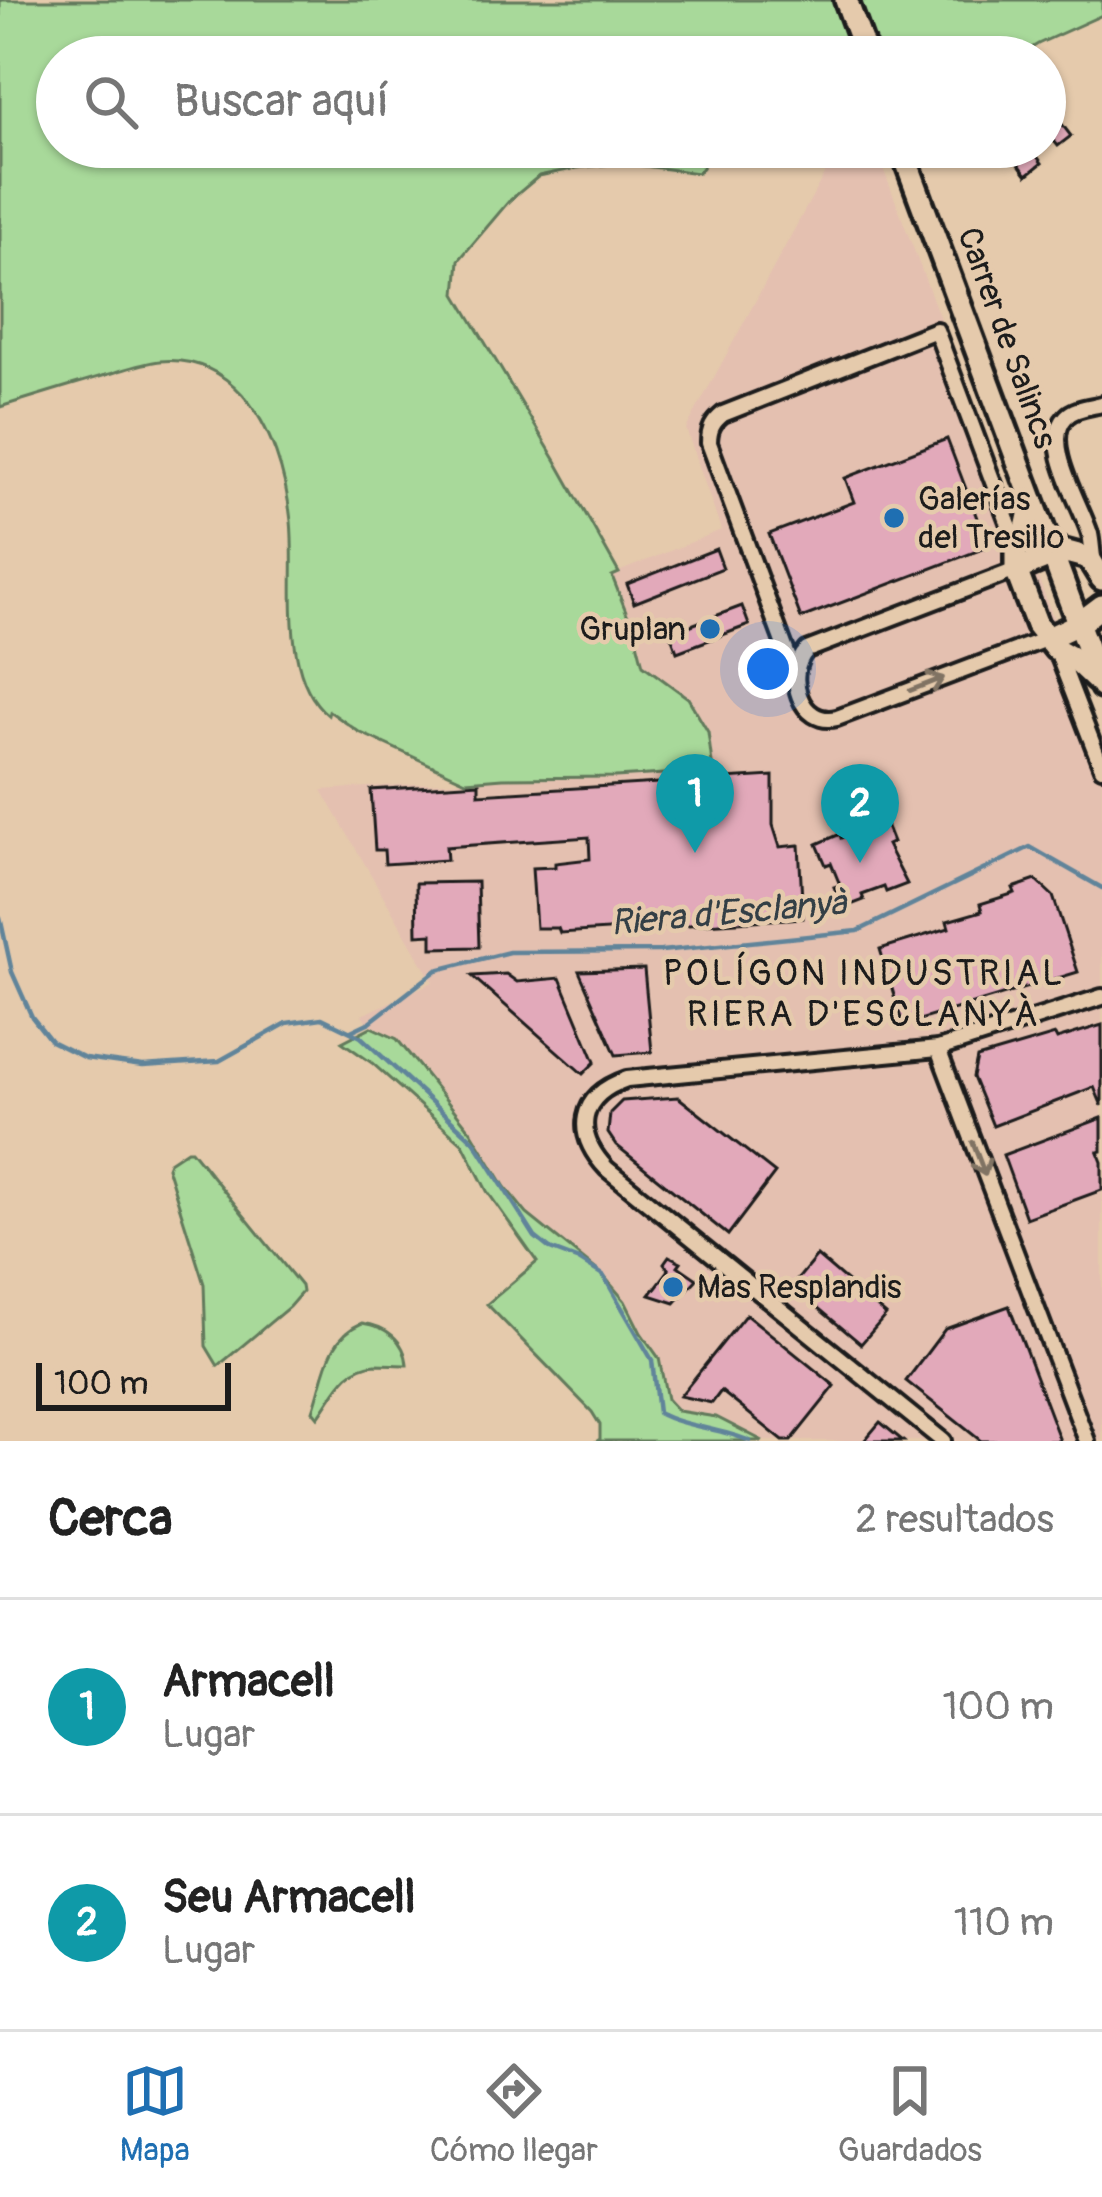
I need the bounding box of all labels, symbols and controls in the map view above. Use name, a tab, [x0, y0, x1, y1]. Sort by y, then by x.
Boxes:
search box	[36, 36, 1066, 168]
icon: search	[78, 69, 144, 135]
text: Buscar aquí	[174, 74, 389, 130]
street label: Carrer de Salincs	[948, 222, 1066, 454]
place label: Galerías del Tresillo	[918, 479, 1065, 558]
marker: Galerías del Tresillo	[881, 505, 907, 531]
place label: Gruplan	[579, 609, 686, 650]
marker: Gruplan	[697, 616, 723, 642]
your location	[738, 639, 798, 699]
one-way arrow	[908, 671, 945, 693]
pin: 1	[656, 754, 734, 853]
pin: 2	[821, 764, 899, 863]
water label: Riera d'Esclanyà	[608, 880, 850, 946]
district label: POLÍGON INDUSTRIAL RIERA D'ESCLANYÀ	[663, 951, 1065, 1037]
one-way arrow	[970, 1139, 992, 1176]
place label: Mas Resplandis	[697, 1267, 902, 1308]
marker: Mas Resplandis	[660, 1274, 686, 1300]
scale bar	[36, 1357, 231, 1410]
text: 100 m	[54, 1363, 148, 1404]
text: Cerca	[48, 1487, 172, 1551]
text: 2 resultados	[855, 1495, 1054, 1544]
text: Armacell	[162, 1654, 335, 1710]
text: 1	[79, 1682, 95, 1731]
text: 100 m	[942, 1682, 1054, 1731]
text: Lugar	[162, 1710, 255, 1759]
text: Seu Armacell	[162, 1870, 415, 1926]
text: 2	[76, 1898, 98, 1947]
text: 110 m	[954, 1898, 1054, 1947]
text: Lugar	[162, 1926, 255, 1975]
tab: Mapa	[120, 2058, 190, 2171]
tab: Cómo llegar	[430, 2058, 598, 2171]
tab: Guardados	[838, 2058, 982, 2171]

